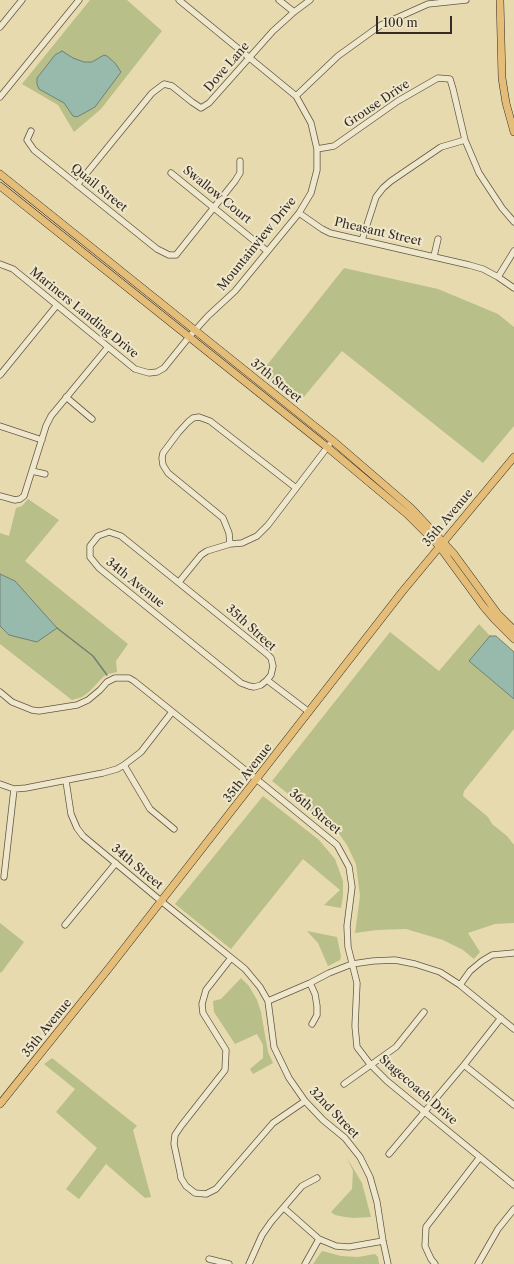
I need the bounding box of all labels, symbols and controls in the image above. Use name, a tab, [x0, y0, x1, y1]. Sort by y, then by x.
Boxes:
scale bar	[378, 8, 454, 34]
text: 100 m	[383, 15, 418, 30]
street label: Dove Lane	[201, 39, 253, 95]
street label: Grouse Drive	[342, 77, 412, 131]
street label: Quail Street	[68, 161, 130, 215]
street label: Swallow Court	[180, 163, 254, 227]
street label: Mountainview Drive	[215, 194, 299, 294]
street label: Pheasant Street	[333, 215, 423, 249]
street label: Mariners Landing Drive	[27, 265, 141, 361]
street label: 37th Street	[248, 356, 304, 406]
street label: 35th Avenue	[420, 486, 476, 550]
street label: 34th Avenue	[103, 555, 167, 611]
street label: 35th Street	[223, 602, 279, 654]
street label: 35th Avenue	[221, 741, 275, 805]
street label: 36th Street	[286, 786, 344, 838]
street label: 34th Street	[108, 841, 166, 893]
street label: 35th Avenue	[19, 996, 75, 1060]
street label: Stagecoach Drive	[376, 1052, 460, 1128]
street label: 32nd Street	[306, 1084, 362, 1142]

